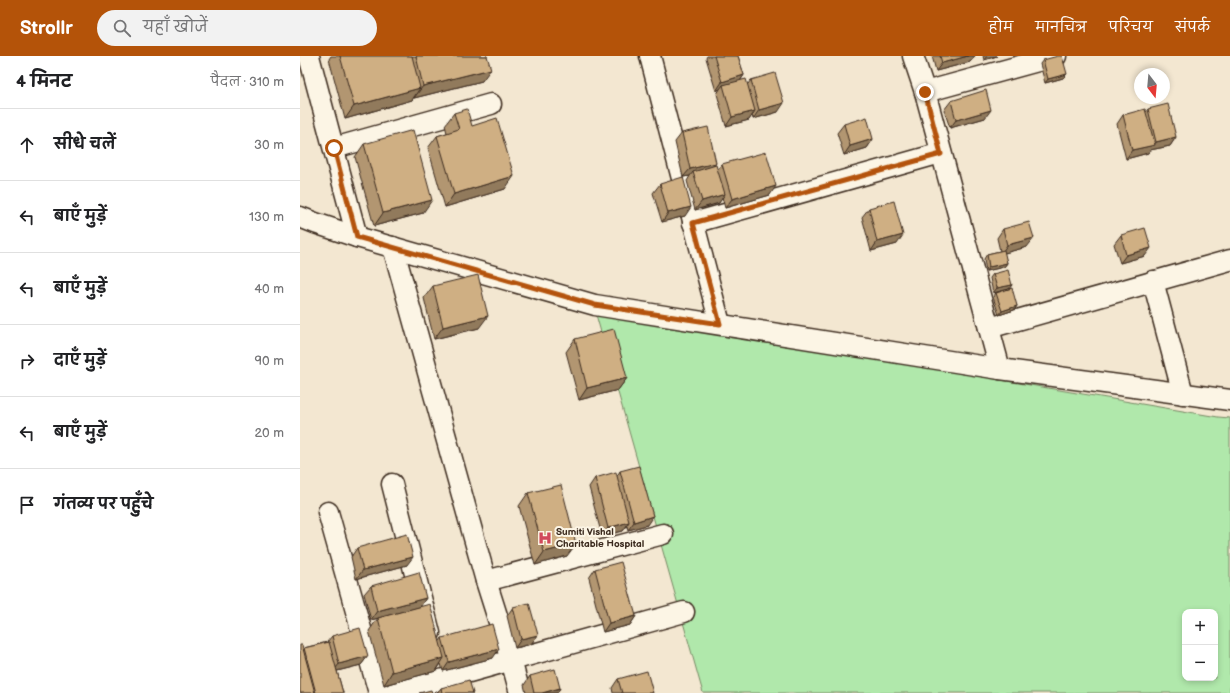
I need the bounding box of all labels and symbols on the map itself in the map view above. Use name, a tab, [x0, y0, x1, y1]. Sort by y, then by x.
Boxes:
north arrow	[1134, 68, 1170, 104]
route end	[916, 83, 934, 101]
route start	[325, 139, 343, 157]
place label: Sumiti Vishal Charitable Hospital	[556, 526, 644, 550]
hospital icon: Sumiti Vishal Charitable Hospital	[537, 530, 553, 546]

